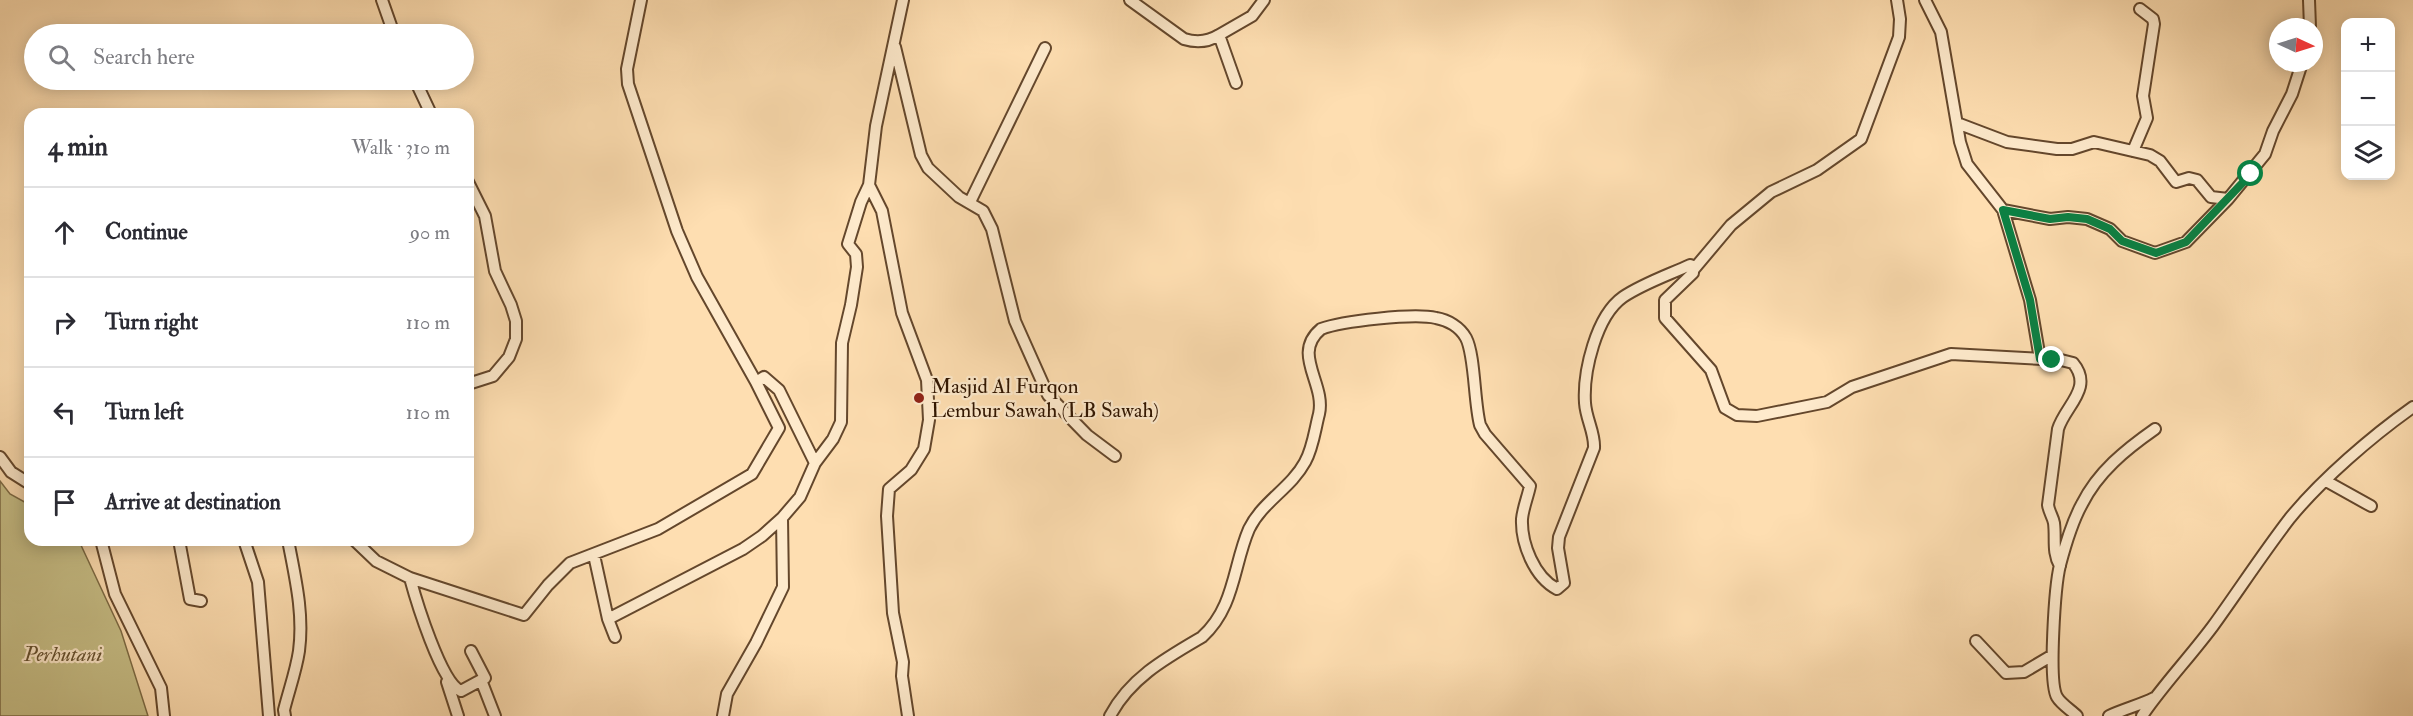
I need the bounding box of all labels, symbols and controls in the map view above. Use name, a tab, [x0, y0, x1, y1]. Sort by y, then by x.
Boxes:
north arrow	[2269, 18, 2323, 72]
map controls	[2341, 18, 2395, 180]
button: +	[2341, 18, 2395, 72]
search box	[24, 24, 474, 90]
icon: search	[45, 41, 78, 74]
text: Search here	[93, 43, 195, 71]
button: −	[2341, 72, 2395, 126]
button: layers	[2341, 126, 2395, 180]
text: 4 min	[48, 131, 108, 163]
text: Walk · 310 m	[351, 135, 450, 160]
route start	[2237, 160, 2263, 186]
icon: ahead	[48, 216, 81, 249]
text: Continue	[105, 218, 188, 246]
text: 90 m	[410, 220, 450, 245]
icon: right	[48, 306, 81, 339]
text: Turn right	[105, 308, 198, 336]
text: 110 m	[406, 310, 450, 335]
route end	[2038, 346, 2064, 372]
place label: Masjid Al Furqon Lembur Sawah (LB Sawah)	[931, 373, 1159, 424]
marker: Masjid Al Furqon Lembur Sawah (LB Sawah)	[912, 391, 926, 405]
icon: left	[48, 396, 81, 429]
text: Turn left	[105, 398, 184, 426]
text: 110 m	[406, 400, 450, 425]
icon: arrive	[48, 486, 81, 519]
text: Arrive at destination	[105, 488, 281, 516]
park label: Perhutani	[23, 641, 103, 668]

